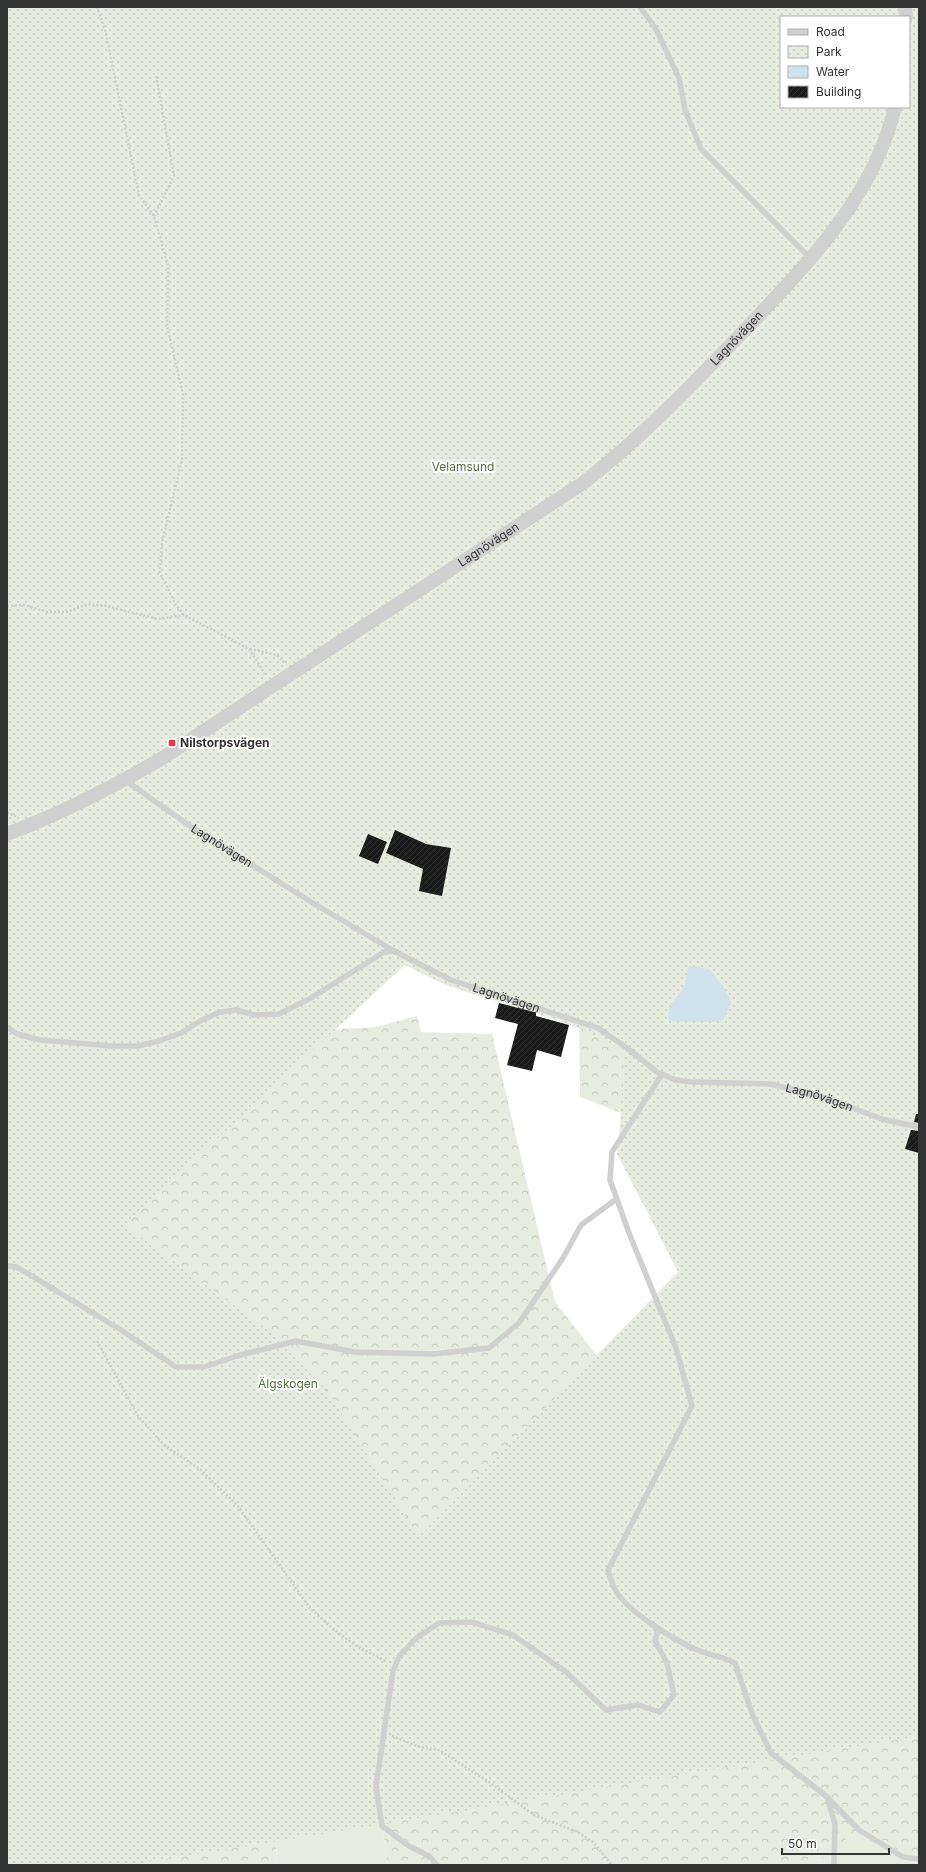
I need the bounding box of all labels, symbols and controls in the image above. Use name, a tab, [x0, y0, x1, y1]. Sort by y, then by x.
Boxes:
legend	[780, 16, 910, 108]
text: Road	[816, 24, 845, 39]
text: Park	[816, 44, 842, 59]
text: Water	[816, 64, 850, 79]
text: Building	[816, 84, 861, 99]
street label: Lagnövägen	[707, 308, 766, 368]
park label: Velamsund	[432, 459, 494, 474]
street label: Lagnövägen	[455, 519, 522, 570]
place label: Nilstorpsvägen	[180, 735, 270, 750]
marker: Nilstorpsvägen	[167, 738, 177, 748]
street label: Lagnövägen	[188, 821, 256, 870]
street label: Lagnövägen	[471, 980, 542, 1016]
street label: Lagnövägen	[784, 1080, 855, 1115]
park label: Älgskogen	[258, 1376, 318, 1391]
scale bar	[782, 1830, 889, 1856]
text: 50 m	[788, 1836, 817, 1851]

